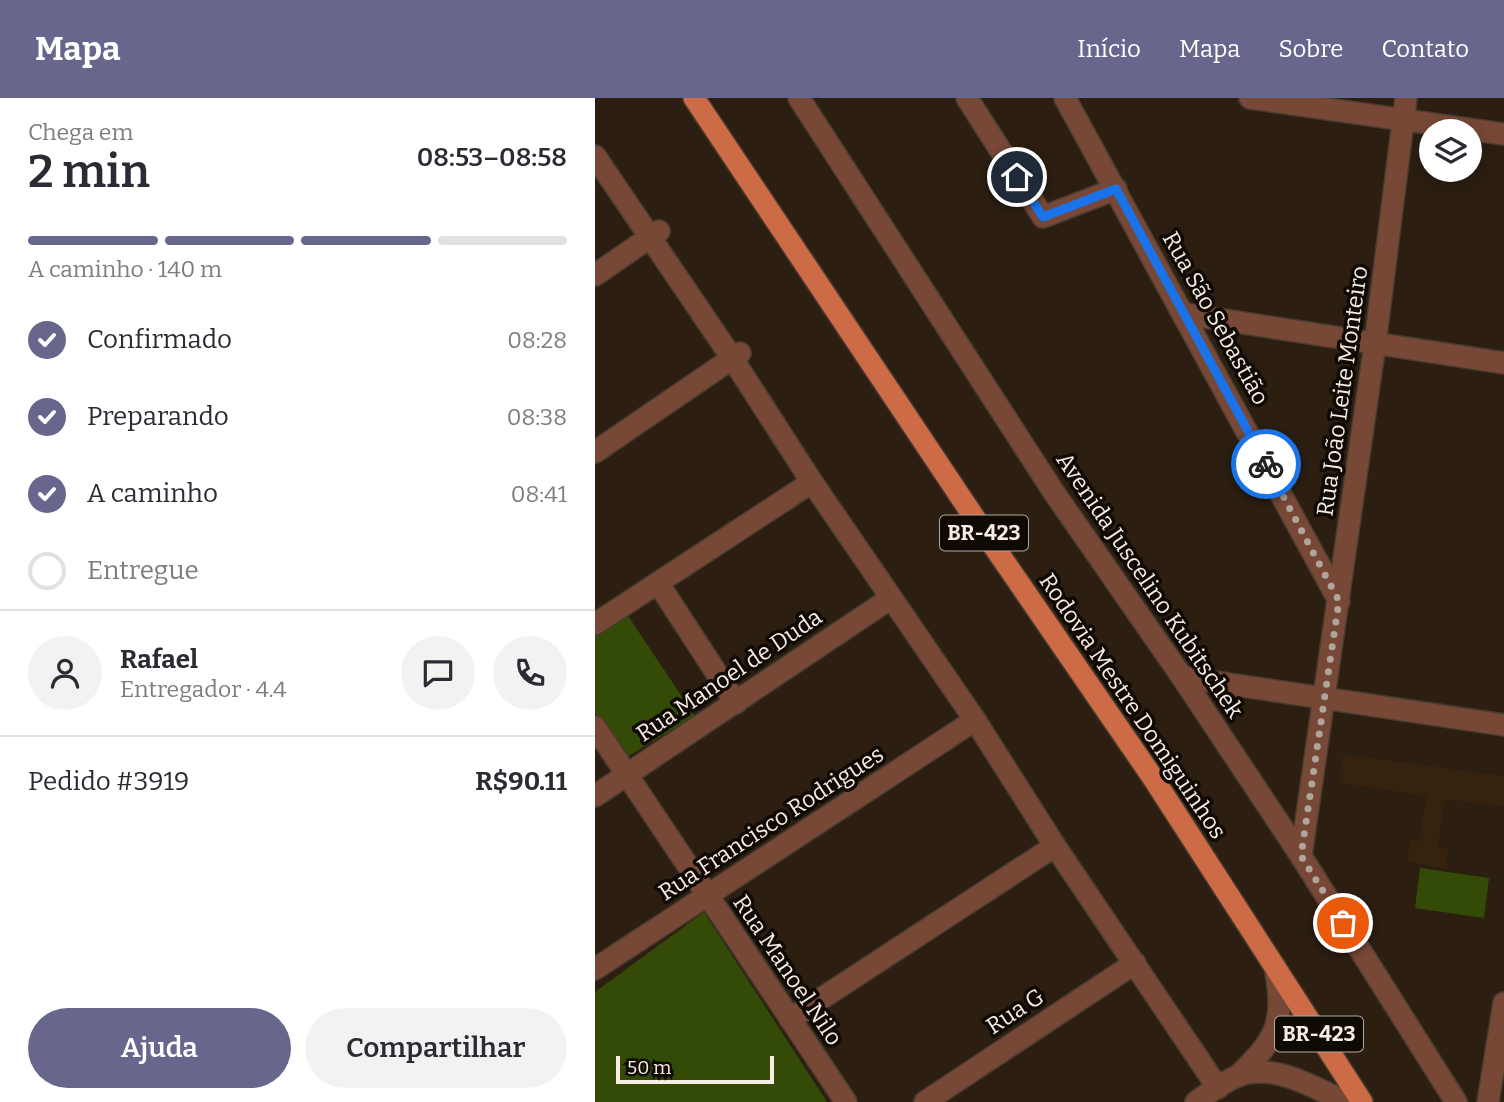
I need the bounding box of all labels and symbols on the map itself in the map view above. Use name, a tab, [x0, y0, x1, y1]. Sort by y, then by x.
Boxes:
pin	[987, 147, 1047, 207]
street label: Rua São Sebastião	[1157, 227, 1275, 409]
street label: Rua João Leite Monteiro	[1311, 264, 1373, 518]
courier	[1231, 429, 1301, 499]
street label: Avenida Juscelino Kubitschek	[1051, 447, 1249, 723]
road number: BR-423	[940, 516, 1028, 550]
street label: Rodovia Mestre Domiguinhos	[1034, 568, 1232, 844]
street label: Rua Manoel de Duda	[631, 602, 827, 747]
street label: Rua Francisco Rodrigues	[653, 740, 889, 906]
street label: Rua Manoel Nilo	[727, 889, 849, 1051]
pin	[1313, 893, 1373, 953]
street label: Rua G	[981, 982, 1049, 1040]
road number: BR-423	[1275, 1016, 1363, 1052]
scale bar	[616, 1053, 773, 1085]

